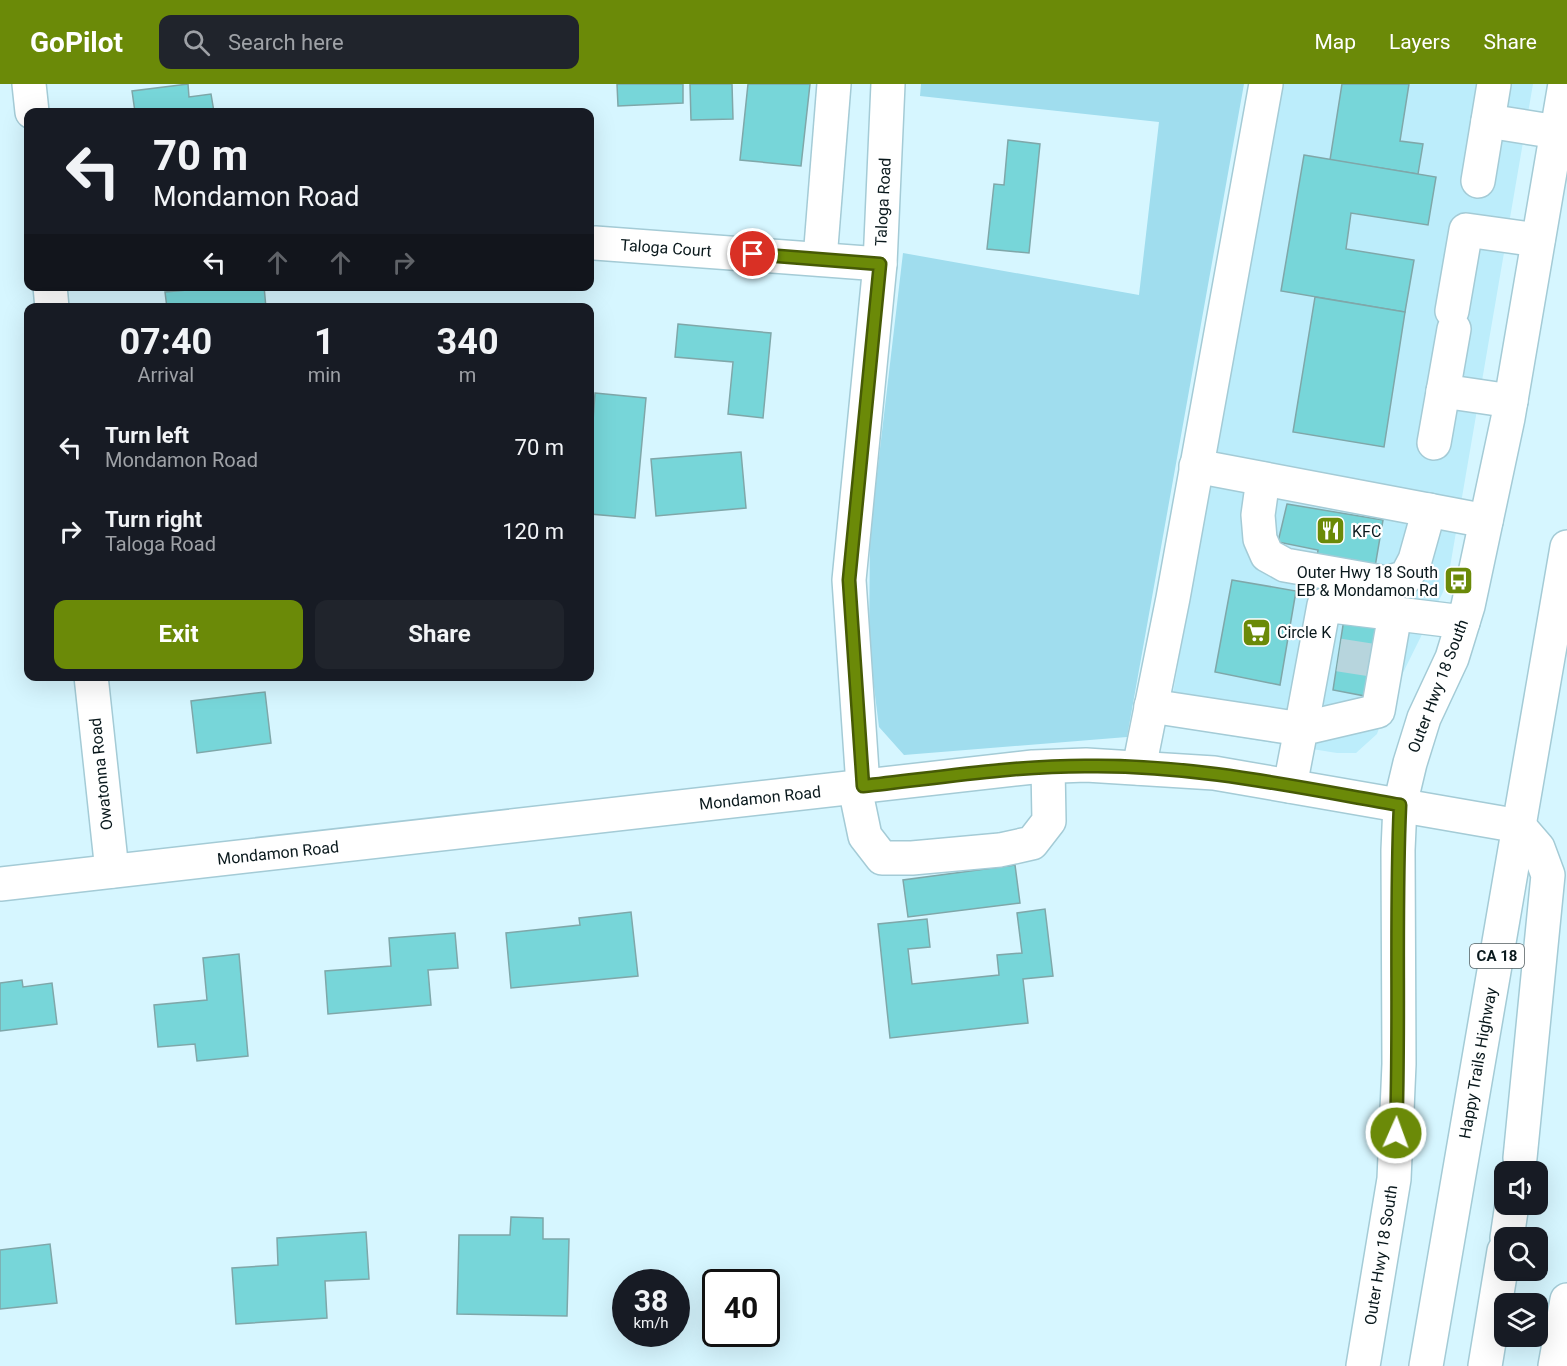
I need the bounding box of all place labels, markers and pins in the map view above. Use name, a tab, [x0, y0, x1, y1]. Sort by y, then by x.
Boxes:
pin	[727, 228, 778, 279]
restaurant icon: KFC	[1315, 515, 1347, 547]
place label: KFC	[1352, 522, 1381, 541]
place label: Outer Hwy 18 South EB & Mondamon Rd	[1297, 563, 1438, 600]
bus stop icon: Outer Hwy 18 South EB & Mondamon Rd	[1443, 565, 1475, 597]
supermarket icon: Circle K	[1240, 616, 1272, 648]
place label: Circle K	[1277, 623, 1332, 642]

